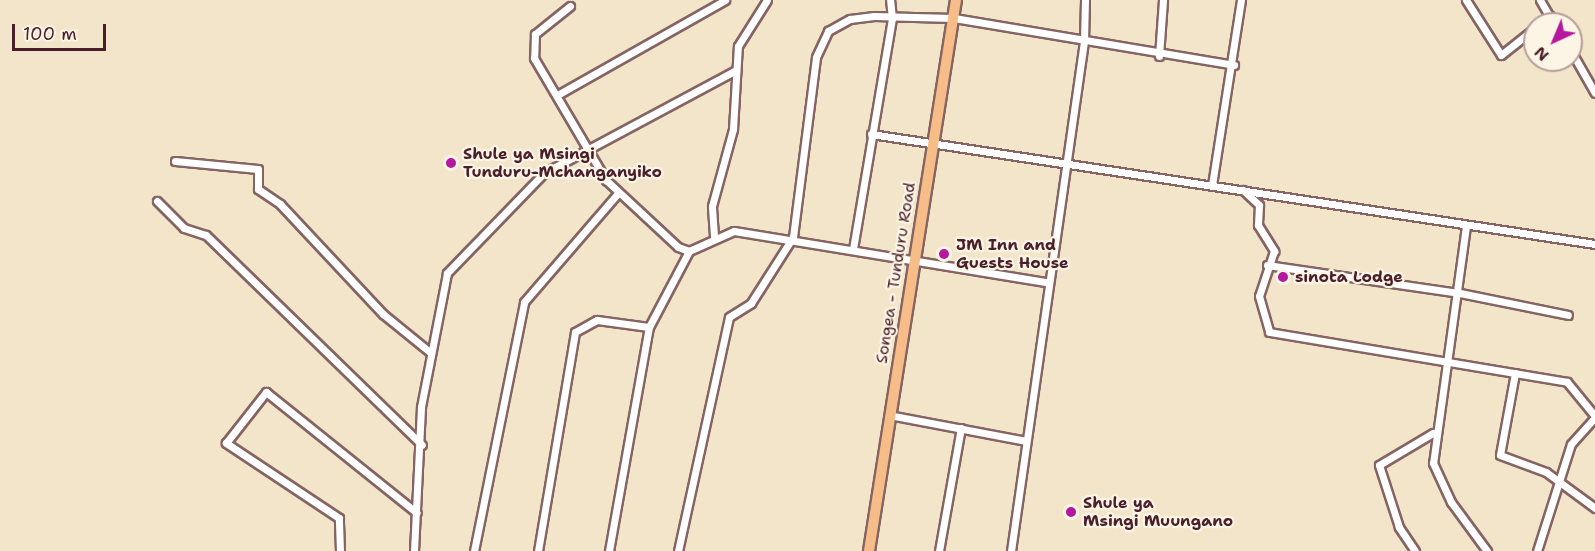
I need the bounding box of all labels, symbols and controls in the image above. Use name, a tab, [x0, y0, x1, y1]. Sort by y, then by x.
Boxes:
scale bar	[15, 12, 110, 50]
north arrow	[1523, 12, 1583, 72]
text: 100 m	[23, 22, 77, 46]
text: N	[1530, 42, 1553, 66]
place label: Shule ya Msingi Tunduru-Mchanganyiko	[463, 144, 662, 182]
marker: Shule ya Msingi Tunduru-Mchanganyiko	[444, 156, 458, 170]
street label: Songea - Tunduru Road	[872, 181, 920, 365]
place label: JM Inn and Guests House	[956, 235, 1069, 273]
marker: JM Inn and Guests House	[937, 247, 951, 261]
place label: sinota Lodge	[1295, 267, 1403, 287]
marker: sinota Lodge	[1276, 270, 1290, 284]
place label: Shule ya Msingi Muungano	[1083, 493, 1233, 531]
marker: Shule ya Msingi Muungano	[1064, 505, 1078, 519]

